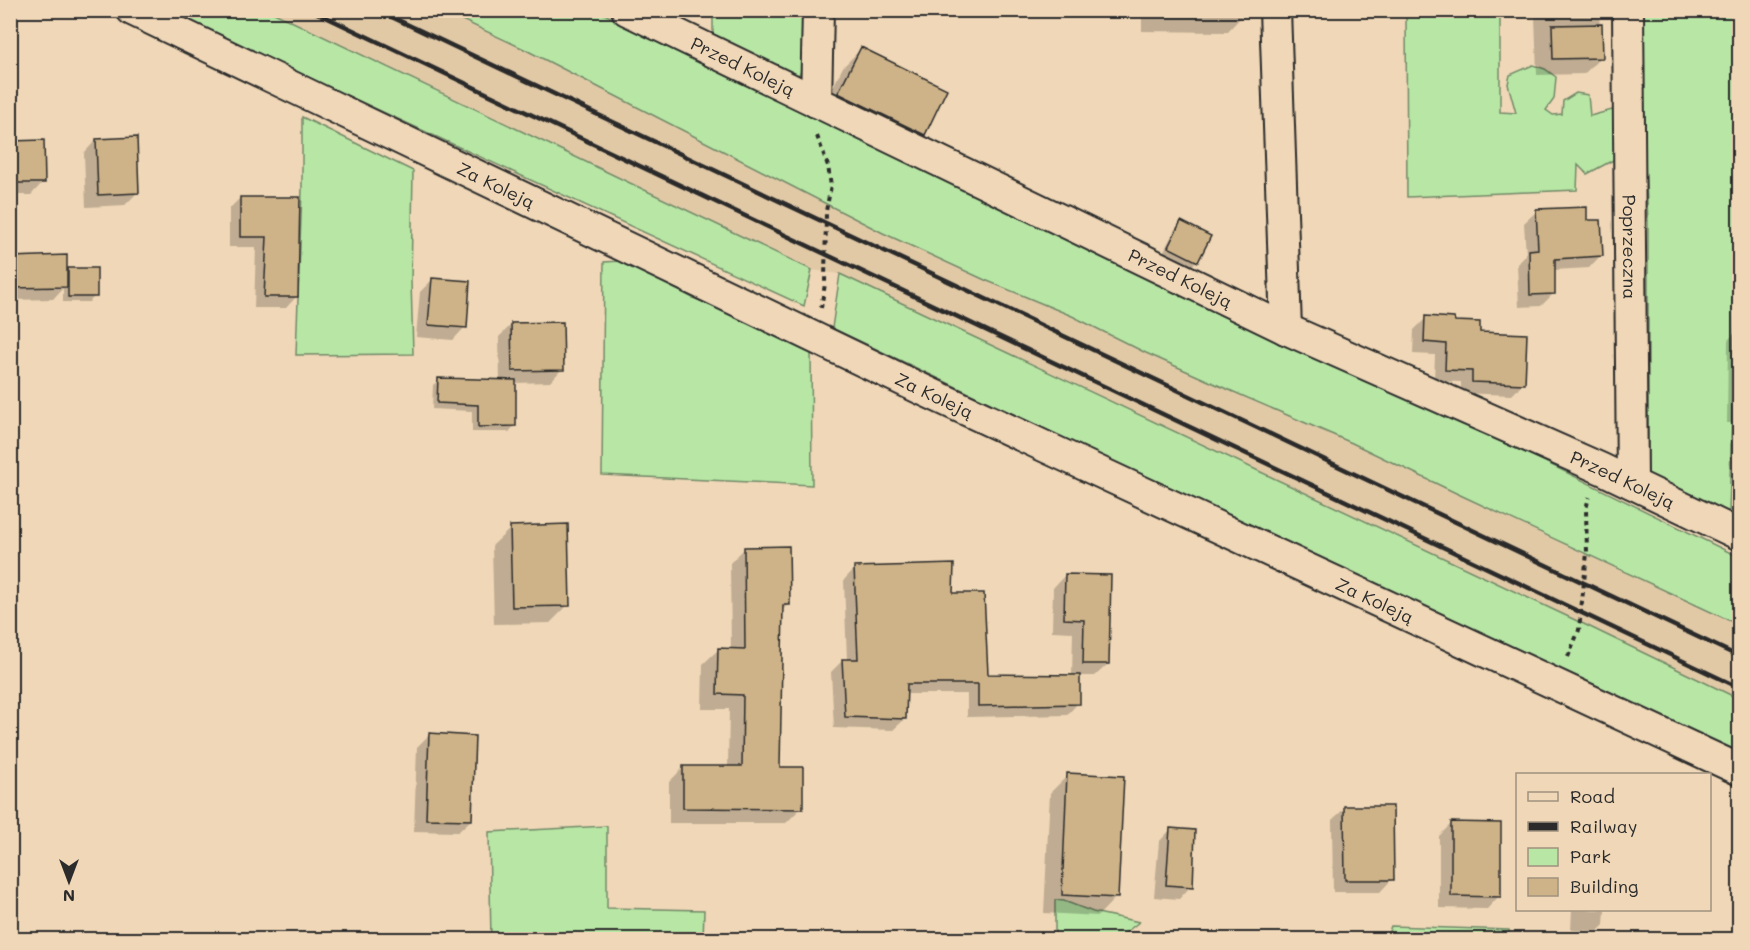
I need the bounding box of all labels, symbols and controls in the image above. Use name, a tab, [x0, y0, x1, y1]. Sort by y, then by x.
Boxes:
street label: Przed Koleją	[687, 31, 799, 102]
street label: Za Koleją	[453, 156, 539, 214]
street label: Poprzeczna	[1618, 194, 1642, 300]
street label: Przed Koleją	[1124, 243, 1237, 313]
street label: Za Koleją	[891, 366, 977, 424]
street label: Przed Koleją	[1567, 445, 1679, 514]
street label: Za Koleją	[1332, 572, 1418, 629]
legend	[1516, 773, 1711, 911]
text: Road	[1570, 784, 1615, 808]
text: Railway	[1570, 814, 1637, 838]
text: Park	[1570, 844, 1611, 868]
north arrow	[39, 851, 99, 911]
text: Building	[1570, 874, 1638, 898]
text: N	[63, 886, 75, 907]

